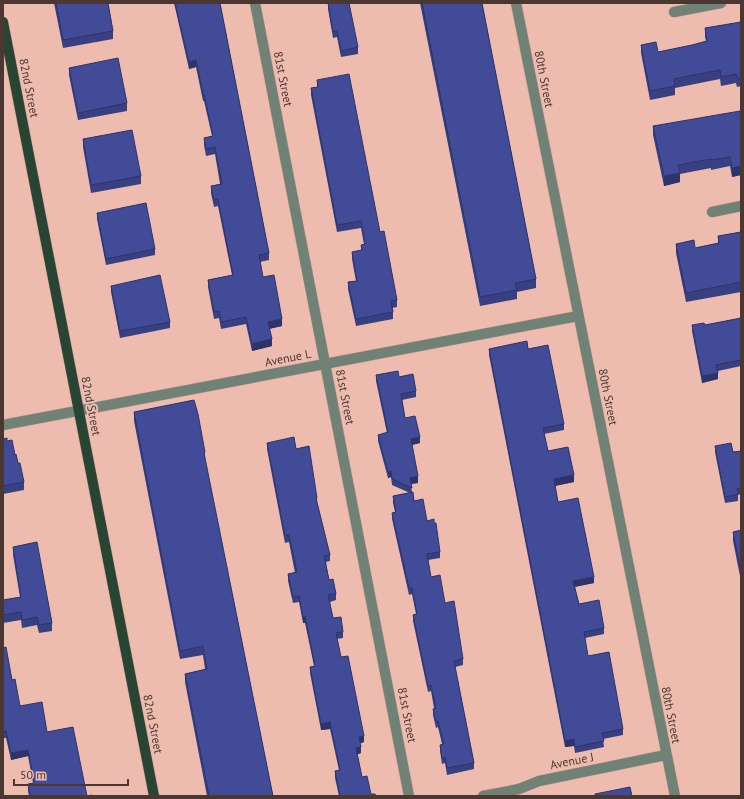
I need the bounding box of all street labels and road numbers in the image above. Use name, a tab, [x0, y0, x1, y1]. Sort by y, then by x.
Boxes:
street label: 80th Street	[532, 49, 557, 109]
street label: 81st Street	[271, 50, 296, 108]
street label: 82nd Street	[16, 57, 43, 119]
street label: Avenue L	[263, 346, 312, 369]
street label: 80th Street	[596, 367, 621, 427]
street label: 81st Street	[333, 368, 358, 426]
street label: 82nd Street	[78, 375, 105, 437]
street label: 80th Street	[659, 685, 684, 745]
street label: 81st Street	[395, 686, 420, 744]
street label: 82nd Street	[140, 693, 167, 755]
street label: Avenue J	[549, 749, 595, 772]

